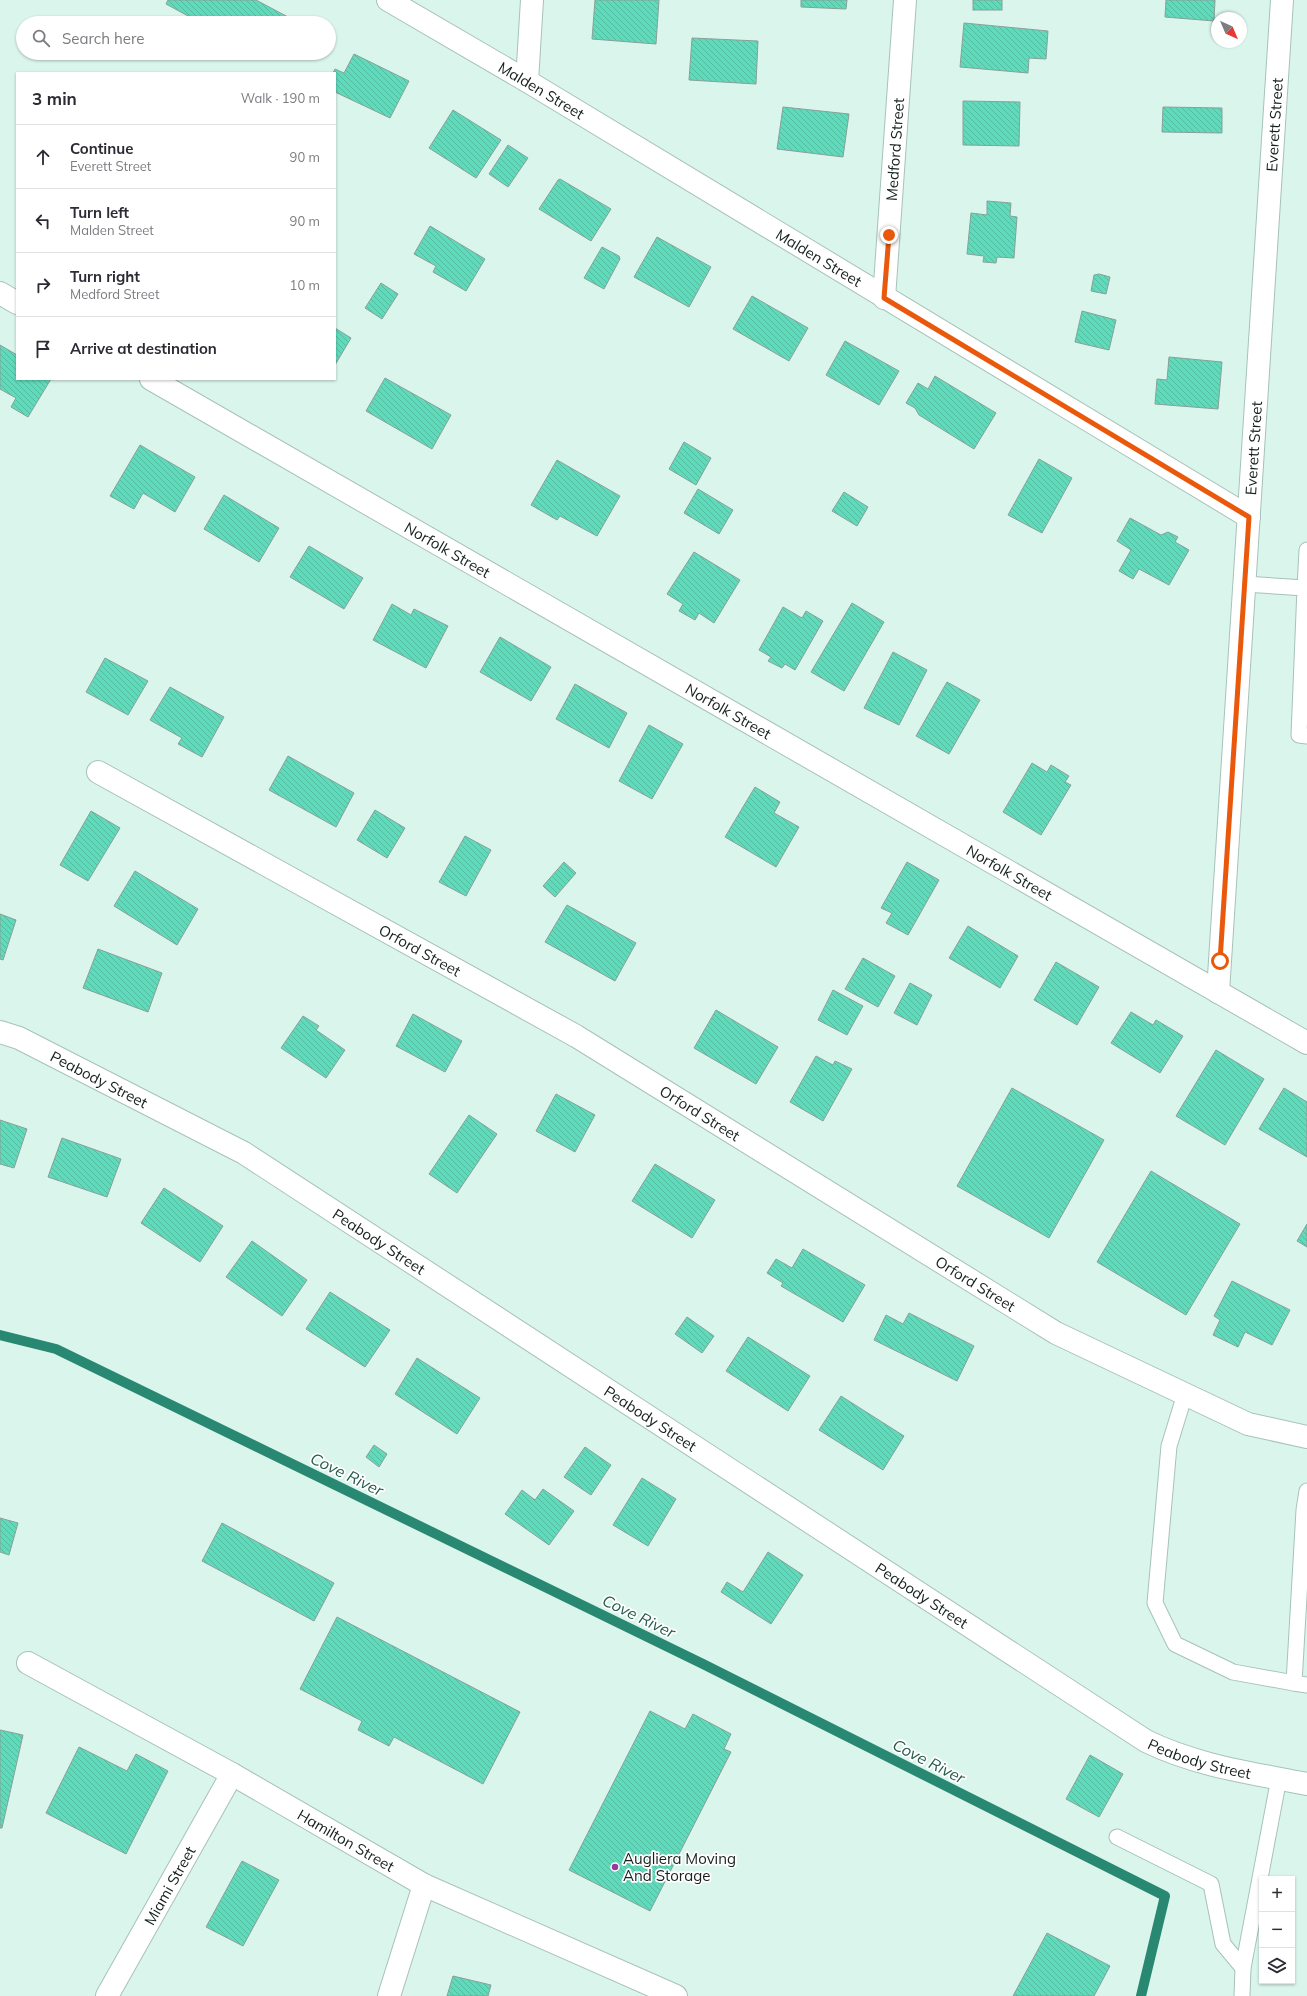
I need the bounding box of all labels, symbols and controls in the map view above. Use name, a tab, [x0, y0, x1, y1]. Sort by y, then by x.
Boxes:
north arrow	[1211, 12, 1247, 48]
search box	[16, 16, 336, 60]
icon: search	[30, 27, 52, 49]
text: Search here	[62, 29, 144, 48]
street label: Malden Street	[495, 57, 588, 123]
street label: Everett Street	[1261, 77, 1286, 172]
text: 3 min	[32, 88, 77, 109]
text: Walk · 190 m	[241, 90, 320, 106]
street label: Medford Street	[881, 97, 908, 202]
text: Continue	[70, 139, 133, 158]
icon: ahead	[32, 146, 54, 168]
text: 90 m	[290, 149, 320, 165]
text: Everett Street	[70, 158, 151, 174]
text: Turn left	[70, 203, 129, 222]
icon: left	[32, 210, 54, 232]
text: 90 m	[290, 213, 320, 229]
text: Malden Street	[70, 222, 154, 238]
street label: Malden Street	[773, 224, 865, 291]
route end	[880, 226, 898, 244]
text: Turn right	[70, 267, 140, 286]
icon: right	[32, 274, 54, 296]
text: 10 m	[290, 277, 320, 293]
text: Medford Street	[70, 286, 159, 302]
icon: arrive	[32, 338, 54, 360]
text: Arrive at destination	[70, 339, 217, 358]
street label: Everett Street	[1241, 401, 1266, 496]
street label: Norfolk Street	[401, 517, 494, 581]
street label: Norfolk Street	[682, 679, 775, 743]
street label: Norfolk Street	[963, 840, 1056, 904]
street label: Orford Street	[376, 920, 464, 980]
route start	[1211, 952, 1229, 970]
street label: Peabody Street	[47, 1046, 151, 1112]
street label: Orford Street	[657, 1081, 744, 1145]
street label: Peabody Street	[329, 1204, 429, 1278]
street label: Orford Street	[932, 1251, 1019, 1315]
street label: Peabody Street	[601, 1381, 700, 1455]
water label: Cove River	[307, 1448, 388, 1501]
street label: Peabody Street	[872, 1558, 972, 1632]
water label: Cove River	[599, 1590, 680, 1643]
water label: Cove River	[890, 1734, 970, 1788]
street label: Peabody Street	[1145, 1734, 1253, 1783]
street label: Hamilton Street	[294, 1804, 398, 1875]
street label: Miami Street	[140, 1842, 199, 1928]
place label: Augliera Moving And Storage	[623, 1849, 736, 1885]
marker: Augliera Moving And Storage	[610, 1862, 620, 1872]
map controls	[1259, 1876, 1295, 1984]
button: +	[1259, 1876, 1295, 1912]
button: −	[1259, 1912, 1295, 1948]
button: layers	[1259, 1948, 1295, 1984]

